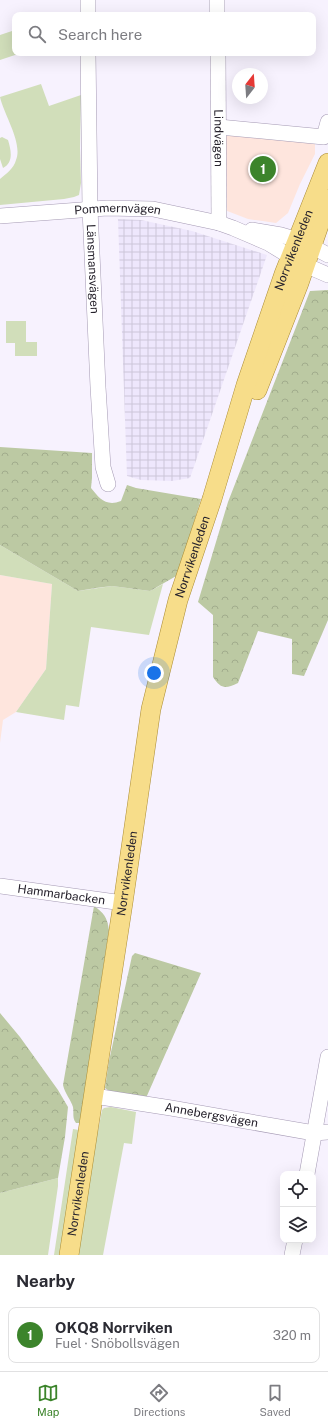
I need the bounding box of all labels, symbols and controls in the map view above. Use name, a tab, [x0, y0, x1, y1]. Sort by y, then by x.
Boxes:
search box	[12, 12, 316, 56]
icon: search	[26, 23, 48, 45]
text: Search here	[58, 26, 142, 43]
north arrow	[232, 68, 268, 104]
street label: Lindvägen	[211, 109, 226, 167]
pin: 1	[250, 154, 276, 184]
street label: Pommernvägen	[74, 201, 163, 218]
street label: Norrvikenleden	[272, 208, 316, 292]
street label: Länsmansvägen	[84, 224, 102, 314]
street label: Norrvikenleden	[172, 514, 213, 600]
your location	[144, 663, 164, 683]
street label: Norrvikenleden	[114, 830, 140, 917]
street label: Hammarbacken	[17, 882, 106, 907]
street label: Annebergsvägen	[164, 1100, 259, 1130]
street label: Norrvikenleden	[65, 1150, 92, 1237]
map controls	[280, 1171, 316, 1243]
button: locate	[280, 1171, 316, 1207]
button: layers	[280, 1207, 316, 1243]
text: Nearby	[16, 1271, 75, 1291]
text: OKQ8 Norrviken	[55, 1319, 173, 1336]
text: 1	[27, 1328, 33, 1343]
text: 320 m	[273, 1328, 311, 1343]
text: Fuel · Snöbollsvägen	[55, 1336, 180, 1351]
tab: Map	[37, 1382, 59, 1418]
tab: Directions	[134, 1382, 185, 1418]
tab: Saved	[259, 1382, 291, 1418]

